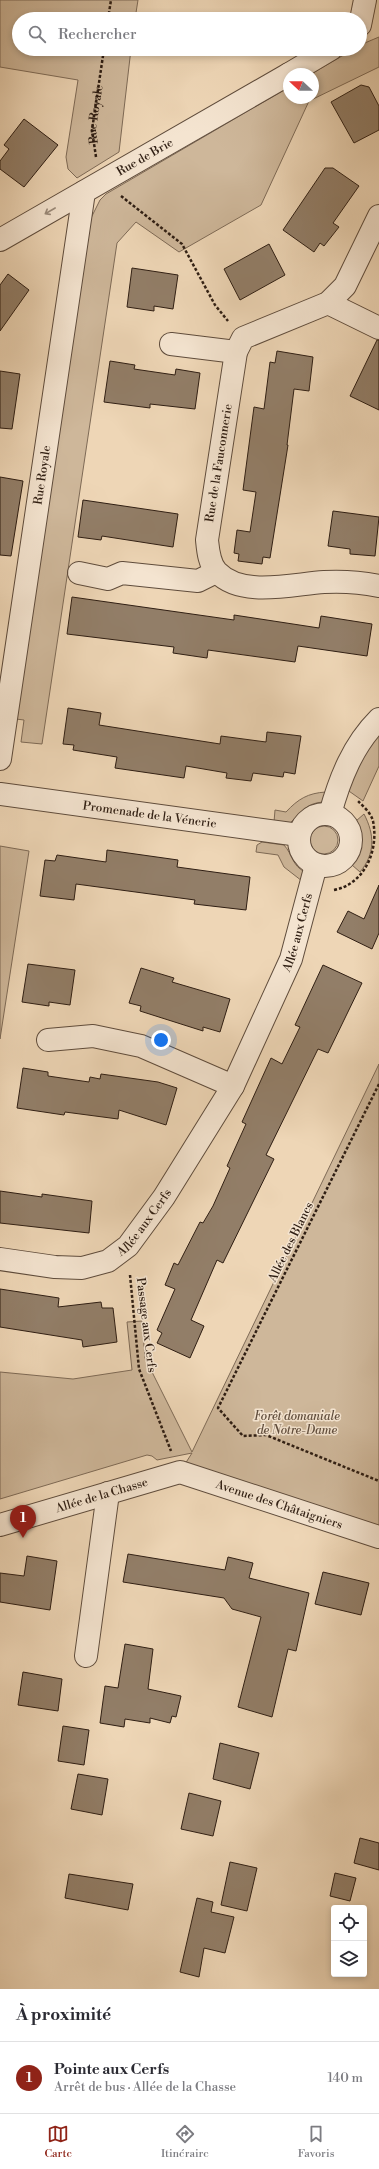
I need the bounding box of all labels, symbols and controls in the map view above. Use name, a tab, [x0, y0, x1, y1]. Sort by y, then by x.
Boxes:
search box	[12, 12, 367, 56]
icon: search	[26, 23, 48, 45]
text: Rechercher	[58, 25, 137, 44]
north arrow	[283, 68, 319, 104]
street label: Rue Royale	[84, 84, 106, 145]
street label: Rue de Brie	[114, 135, 176, 179]
one-way arrow	[44, 207, 56, 215]
street label: Rue de la Fauconnerie	[202, 403, 236, 523]
street label: Rue Royale	[30, 444, 54, 506]
street label: Promenade de la Vénerie	[82, 798, 218, 831]
street label: Allée aux Cerfs	[278, 892, 316, 975]
your location	[151, 1030, 171, 1050]
street label: Allée aux Cerfs	[113, 1186, 175, 1260]
street label: Allée des Blancs	[265, 1200, 317, 1285]
street label: Passage aux Cerfs	[133, 1277, 159, 1373]
park label: Forêt domaniale de Notre-Dame	[254, 1409, 340, 1438]
street label: Allée de la Chasse	[53, 1474, 150, 1516]
street label: Avenue des Châtaigniers	[213, 1476, 345, 1532]
pin: 1	[10, 1505, 36, 1538]
map controls	[331, 1905, 367, 1977]
button: locate	[331, 1905, 367, 1941]
button: layers	[331, 1941, 367, 1977]
text: À proximité	[16, 2004, 111, 2026]
text: Pointe aux Cerfs	[54, 2060, 169, 2079]
text: 1	[26, 2070, 32, 2086]
text: 140 m	[327, 2070, 363, 2086]
text: Arrêt de bus · Allée de la Chasse	[54, 2079, 236, 2095]
tab: Carte	[44, 2123, 72, 2161]
tab: Itinéraire	[161, 2123, 209, 2161]
tab: Favoris	[298, 2123, 335, 2161]

